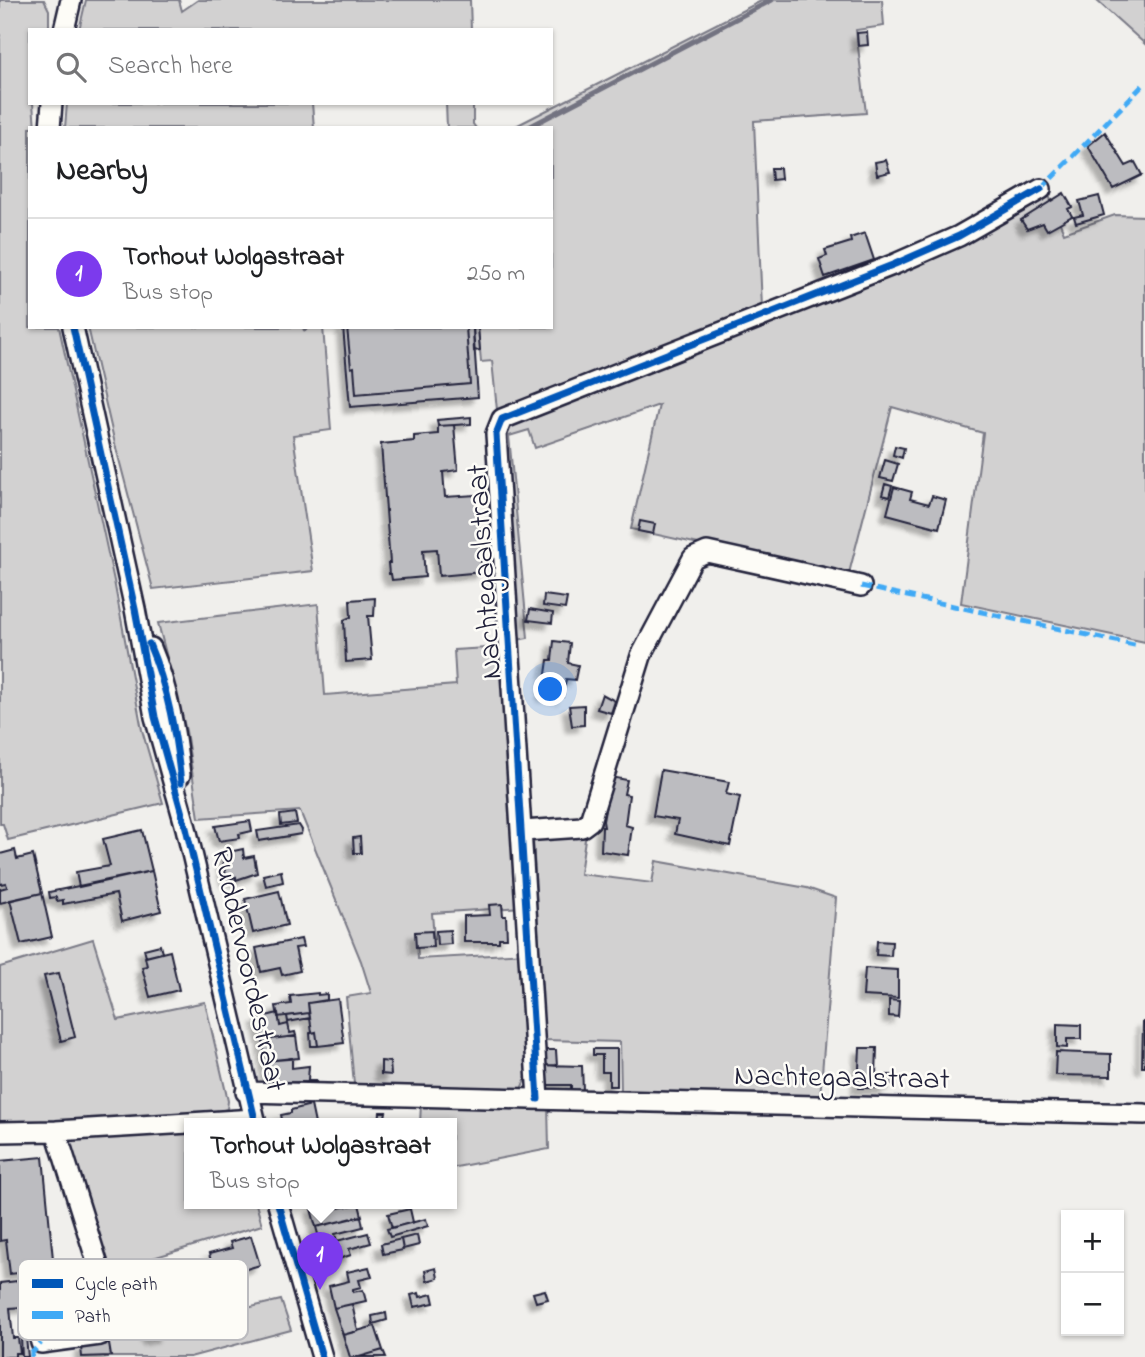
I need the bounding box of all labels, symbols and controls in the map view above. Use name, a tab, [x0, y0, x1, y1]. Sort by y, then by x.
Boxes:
search box	[28, 28, 553, 105]
icon: search	[52, 48, 90, 86]
text: Search here	[108, 48, 233, 86]
text: Nearby	[56, 150, 148, 194]
text: Torhout Wolgastraat	[123, 239, 344, 277]
text: 1	[75, 258, 83, 291]
text: 250 m	[467, 258, 525, 291]
text: Bus stop	[123, 277, 213, 310]
street label: Nachtegaalstraat	[457, 463, 515, 681]
your location	[533, 672, 567, 706]
street label: Ruddervoordestraat	[198, 843, 297, 1096]
street label: Nachtegaalstraat	[734, 1055, 950, 1103]
popup	[184, 1118, 457, 1209]
text: Torhout Wolgastraat	[210, 1128, 431, 1166]
text: Bus stop	[210, 1166, 300, 1199]
map controls	[1061, 1210, 1124, 1336]
button: +	[1061, 1210, 1124, 1273]
pin: 1	[297, 1232, 343, 1290]
legend	[18, 1259, 248, 1340]
text: Cycle path	[75, 1272, 157, 1300]
button: −	[1061, 1273, 1124, 1336]
text: Path	[75, 1304, 111, 1331]

